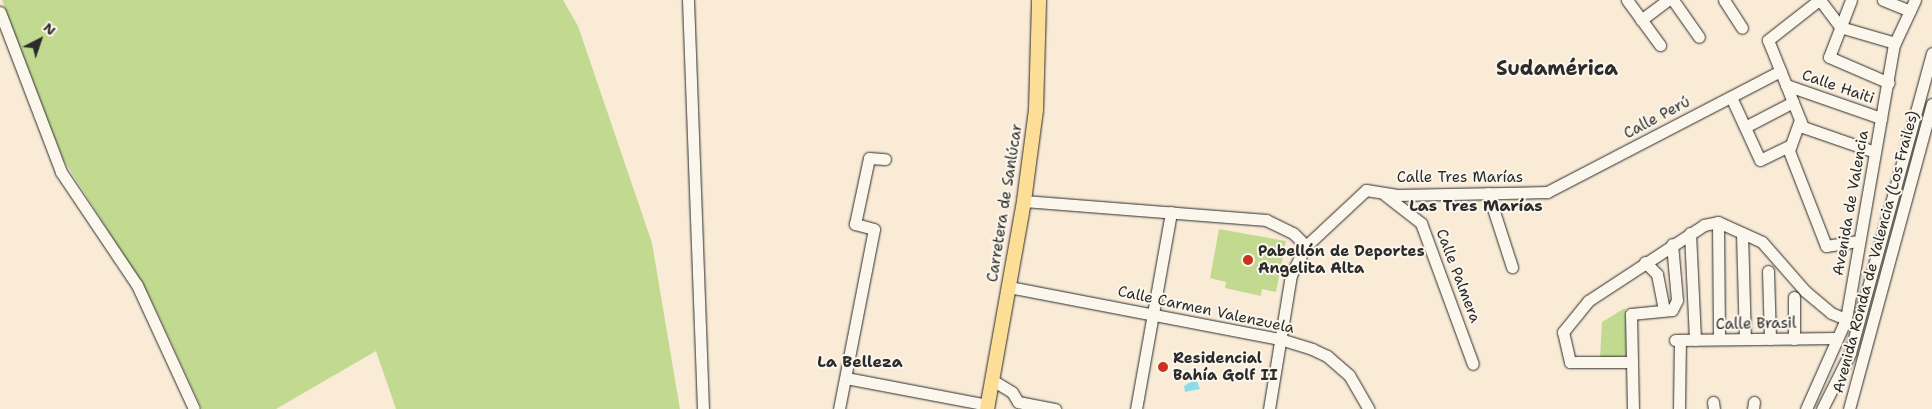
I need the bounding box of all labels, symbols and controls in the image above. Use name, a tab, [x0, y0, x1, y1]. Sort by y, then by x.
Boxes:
north arrow	[15, 15, 65, 65]
text: N	[40, 18, 60, 39]
district label: Sudamérica	[1496, 56, 1618, 80]
street label: Calle Haiti	[1799, 66, 1877, 108]
street label: Calle Perú	[1621, 93, 1693, 143]
street label: Avenida Ronda de Valencia (Los Frailes)	[1830, 109, 1922, 395]
street label: Carretera de Sanlúcar	[984, 123, 1026, 283]
street label: Avenida de Valencia	[1829, 129, 1873, 277]
street label: Calle Tres Marías	[1397, 169, 1523, 187]
district label: Las Tres Marías	[1409, 196, 1543, 216]
street label: Calle Palmera	[1432, 227, 1484, 325]
place label: Pabellón de Deportes Angelita Alta	[1258, 242, 1425, 277]
marker: Pabellón de Deportes Angelita Alta	[1242, 254, 1254, 266]
street label: Calle Carmen Valenzuela	[1116, 282, 1296, 338]
street label: Calle Brasil	[1715, 314, 1797, 334]
place label: Residencial Bahía Golf II	[1173, 349, 1278, 384]
district label: La Belleza	[817, 352, 903, 372]
marker: Residencial Bahía Golf II	[1157, 361, 1169, 373]

